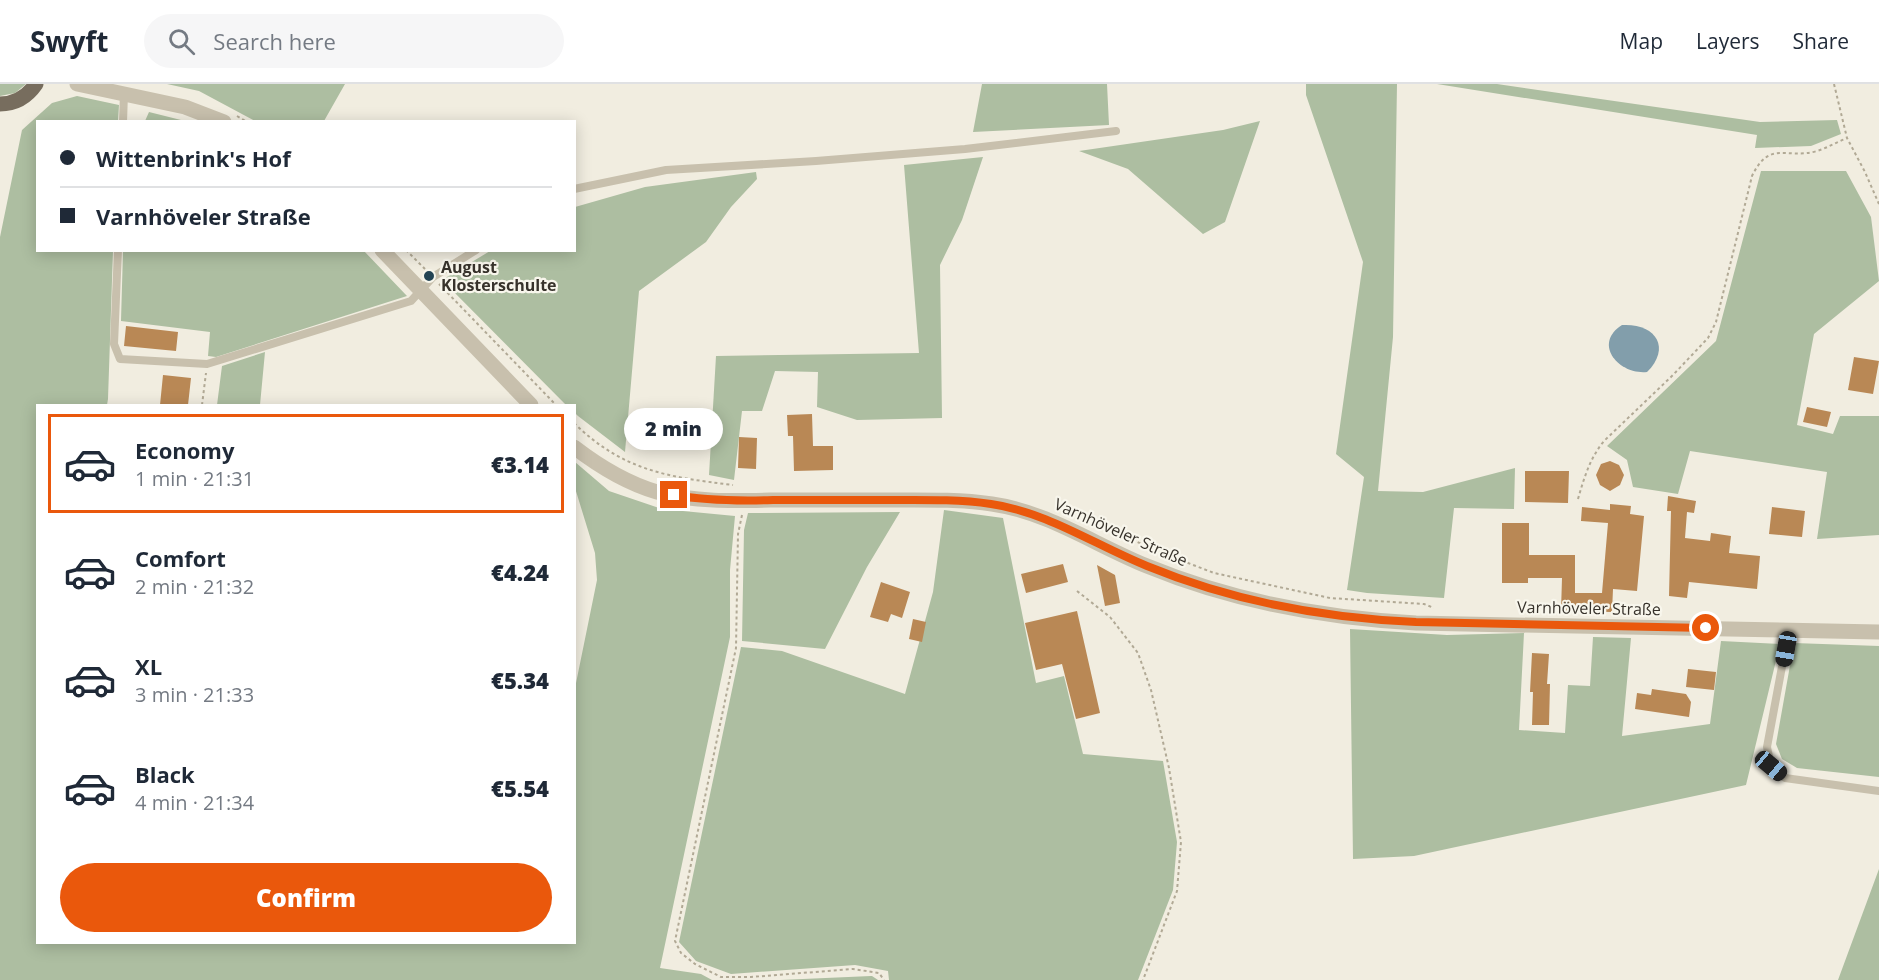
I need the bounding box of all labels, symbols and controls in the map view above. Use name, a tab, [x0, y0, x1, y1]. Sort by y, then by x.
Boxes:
search box	[144, 14, 564, 68]
text: Swyft	[30, 22, 108, 60]
icon: search	[165, 25, 198, 58]
text: Search here	[213, 26, 336, 56]
text: Map	[1620, 27, 1663, 55]
text: Layers	[1696, 27, 1760, 55]
text: Share	[1793, 27, 1849, 55]
text: Wittenbrink's Hof	[96, 143, 291, 173]
text: Varnhöveler Straße	[96, 201, 311, 231]
place label: August Klosterschulte	[441, 256, 557, 296]
marker: August Klosterschulte	[422, 269, 436, 283]
callout: 2 min	[624, 408, 724, 450]
text: 2 min	[645, 415, 702, 442]
text: Economy	[135, 435, 234, 465]
icon: car	[63, 437, 117, 491]
text: €3.14	[491, 449, 549, 479]
text: 1 min · 21:31	[135, 465, 254, 492]
route end	[660, 481, 687, 508]
street label: Varnhöveler Straße	[1051, 493, 1191, 571]
text: Comfort	[135, 543, 226, 573]
icon: car	[63, 545, 117, 599]
text: €4.24	[491, 557, 549, 587]
text: 2 min · 21:32	[135, 573, 254, 600]
street label: Varnhöveler Straße	[1517, 596, 1661, 620]
route start	[1692, 614, 1719, 641]
car	[1774, 630, 1798, 668]
text: XL	[135, 651, 162, 681]
icon: car	[63, 653, 117, 707]
text: €5.34	[491, 665, 549, 695]
text: 3 min · 21:33	[135, 681, 254, 708]
car	[1751, 748, 1791, 784]
text: Black	[135, 759, 195, 789]
icon: car	[63, 761, 117, 815]
text: €5.54	[491, 773, 549, 803]
text: 4 min · 21:34	[135, 789, 254, 816]
button: Confirm	[60, 863, 552, 932]

